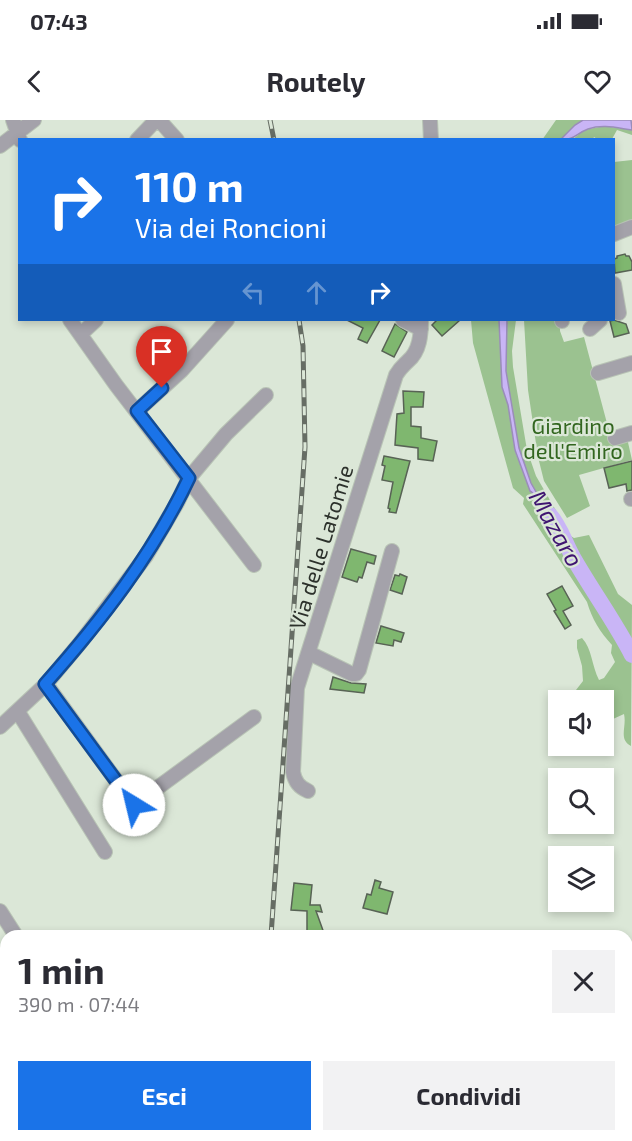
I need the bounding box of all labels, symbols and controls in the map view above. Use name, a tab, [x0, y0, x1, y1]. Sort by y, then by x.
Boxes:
text: 07:43	[30, 8, 88, 34]
icon: back	[18, 65, 51, 98]
text: Routely	[266, 65, 366, 97]
icon: heart	[581, 65, 614, 98]
text: 110 m	[135, 160, 244, 210]
icon: right	[36, 162, 114, 240]
text: Via dei Roncioni	[135, 211, 327, 243]
icon: left	[237, 276, 270, 309]
icon: ahead	[300, 276, 333, 309]
icon: right	[363, 276, 396, 309]
pin	[136, 326, 187, 388]
icon: arrive	[145, 335, 178, 368]
park label: Giardino dell'Emiro	[523, 412, 623, 463]
street label: Via delle Latomie	[283, 462, 357, 632]
water label: Mazaro	[524, 485, 590, 571]
map controls	[548, 690, 614, 912]
button: sound	[548, 690, 614, 756]
button: search	[548, 768, 614, 834]
position arrow	[102, 773, 166, 837]
button: layers	[548, 846, 614, 912]
text: 1 min	[18, 948, 105, 991]
button: close	[552, 950, 615, 1013]
text: 390 m · 07:44	[18, 992, 140, 1016]
button: Esci	[18, 1061, 311, 1130]
button: Condividi	[323, 1061, 615, 1130]

